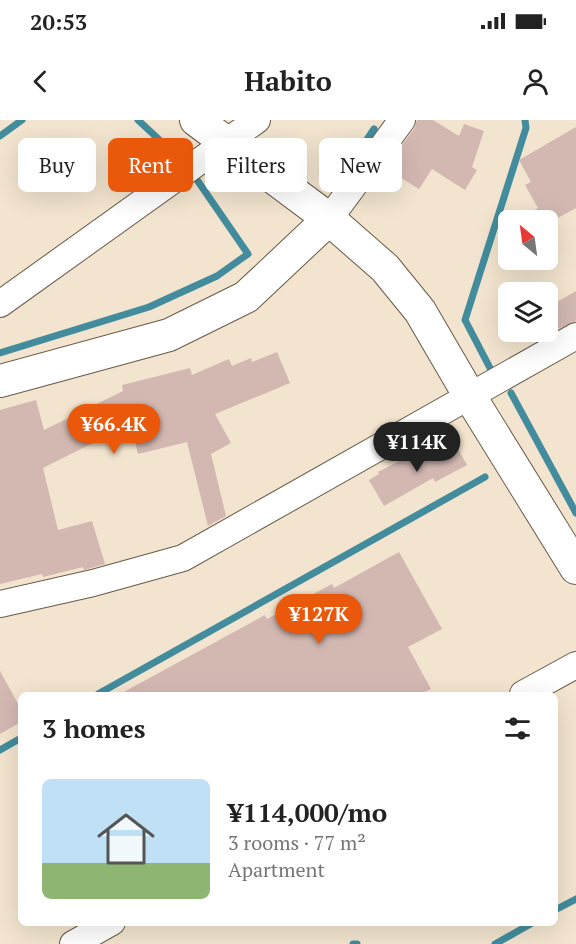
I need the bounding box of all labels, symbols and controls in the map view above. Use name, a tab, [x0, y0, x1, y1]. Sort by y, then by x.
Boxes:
text: 20:53	[30, 7, 87, 36]
text: Habito	[244, 63, 332, 99]
icon: back	[24, 65, 57, 98]
icon: person	[519, 65, 552, 98]
chip: Buy	[18, 138, 96, 192]
chip: Rent	[108, 138, 193, 192]
chip: Filters	[205, 138, 307, 192]
chip: New	[319, 138, 402, 192]
north arrow	[498, 210, 558, 270]
map controls	[498, 210, 558, 342]
button: layers	[498, 282, 558, 342]
pin: ¥66.4K	[65, 404, 163, 455]
text: ¥66.4K	[81, 410, 147, 437]
pin: ¥114K	[375, 422, 459, 473]
text: ¥114K	[387, 428, 447, 455]
pin: ¥127K	[277, 594, 361, 645]
text: ¥127K	[289, 600, 349, 627]
text: 3 homes	[42, 711, 146, 745]
icon: filters	[501, 712, 534, 745]
text: ¥114,000/mo	[228, 795, 387, 829]
icon: home	[90, 803, 162, 875]
text: 3 rooms · 77 m²	[228, 829, 366, 856]
text: Apartment	[228, 856, 325, 883]

